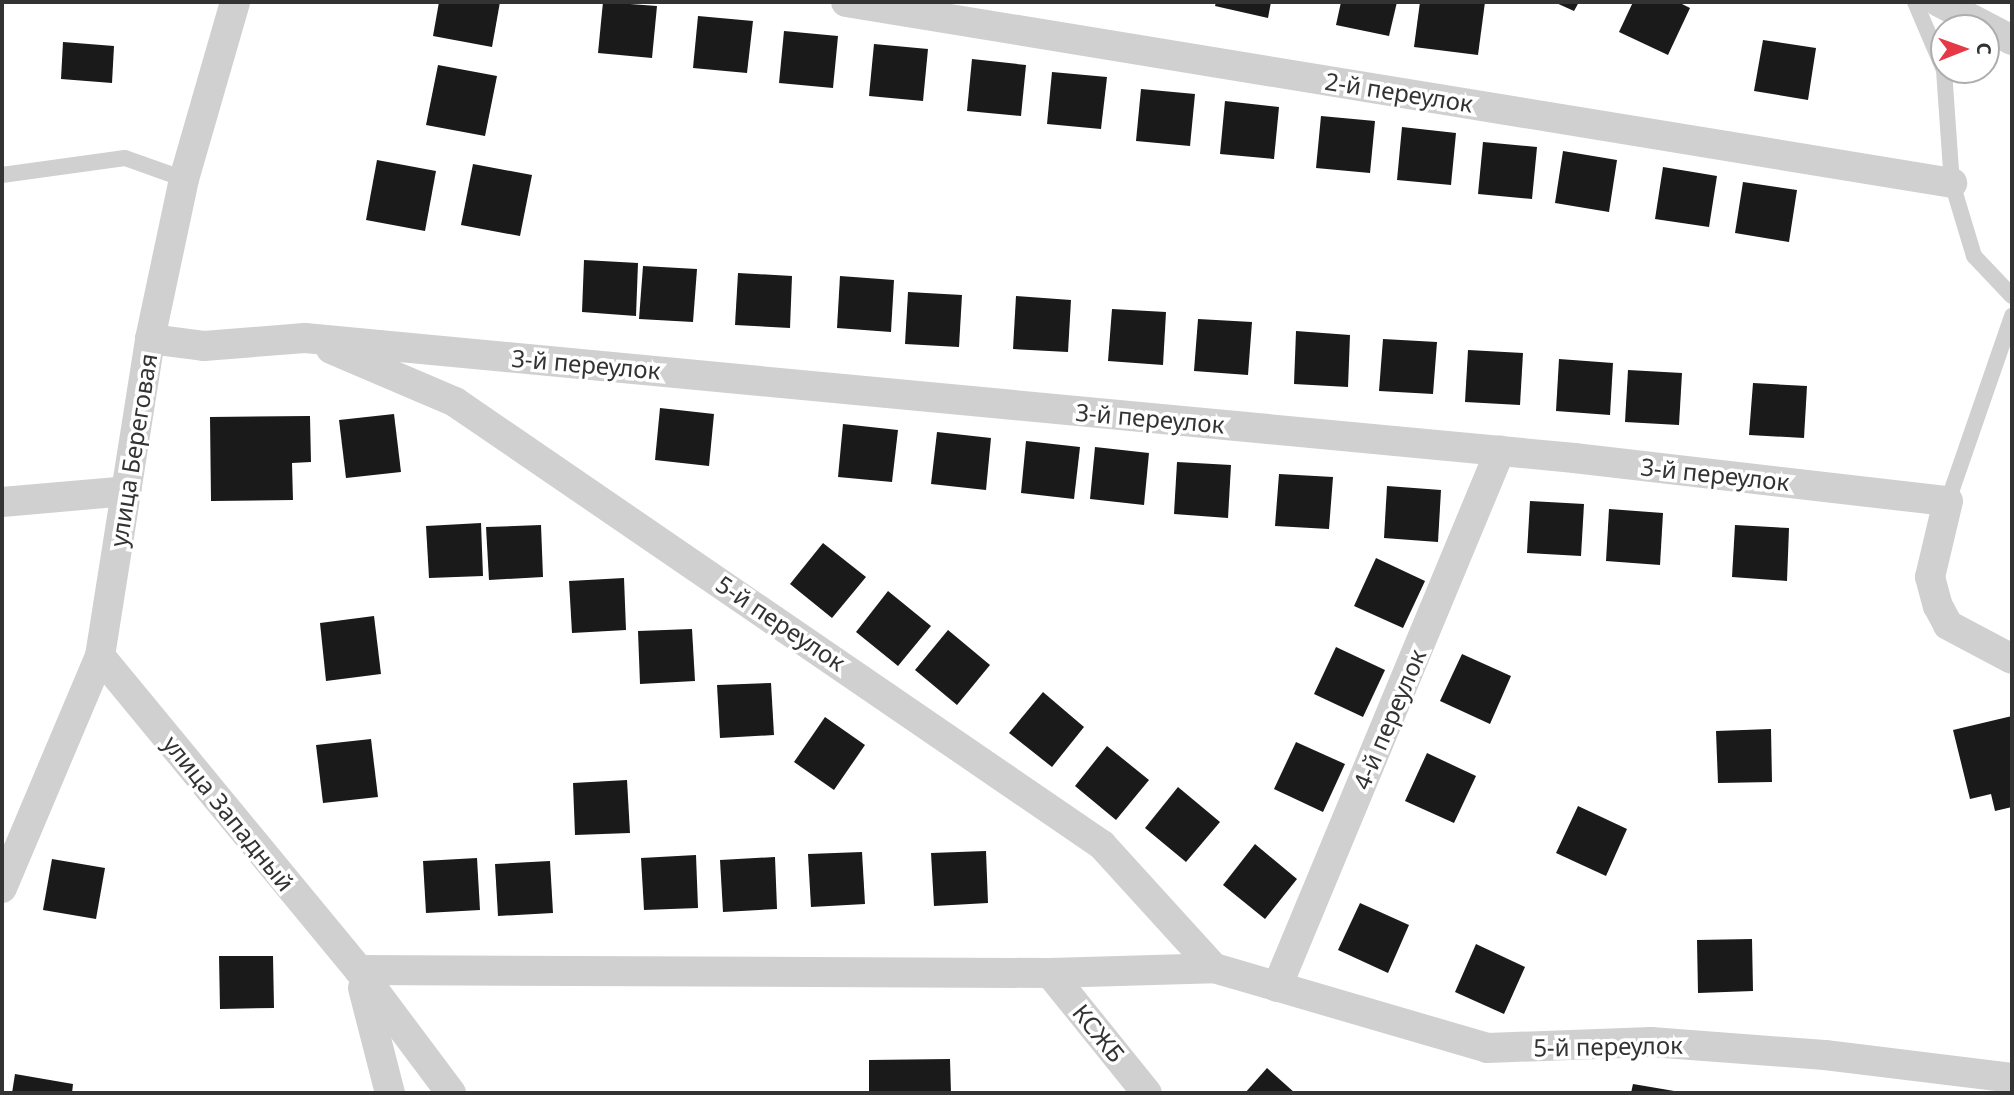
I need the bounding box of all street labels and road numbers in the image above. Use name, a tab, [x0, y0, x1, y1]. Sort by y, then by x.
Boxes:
street label: 2-й переулок	[1323, 66, 1475, 118]
street label: 3-й переулок	[510, 343, 662, 385]
street label: улица Береговая	[104, 351, 162, 549]
street label: 3-й переулок	[1074, 397, 1226, 439]
street label: 3-й переулок	[1639, 452, 1791, 496]
street label: 5-й переулок	[711, 569, 851, 677]
street label: 4-й переулок	[1347, 645, 1431, 793]
street label: улица Западный	[157, 729, 301, 897]
street label: КСЖБ	[1067, 998, 1131, 1068]
street label: 5-й переулок	[1533, 1030, 1683, 1062]

